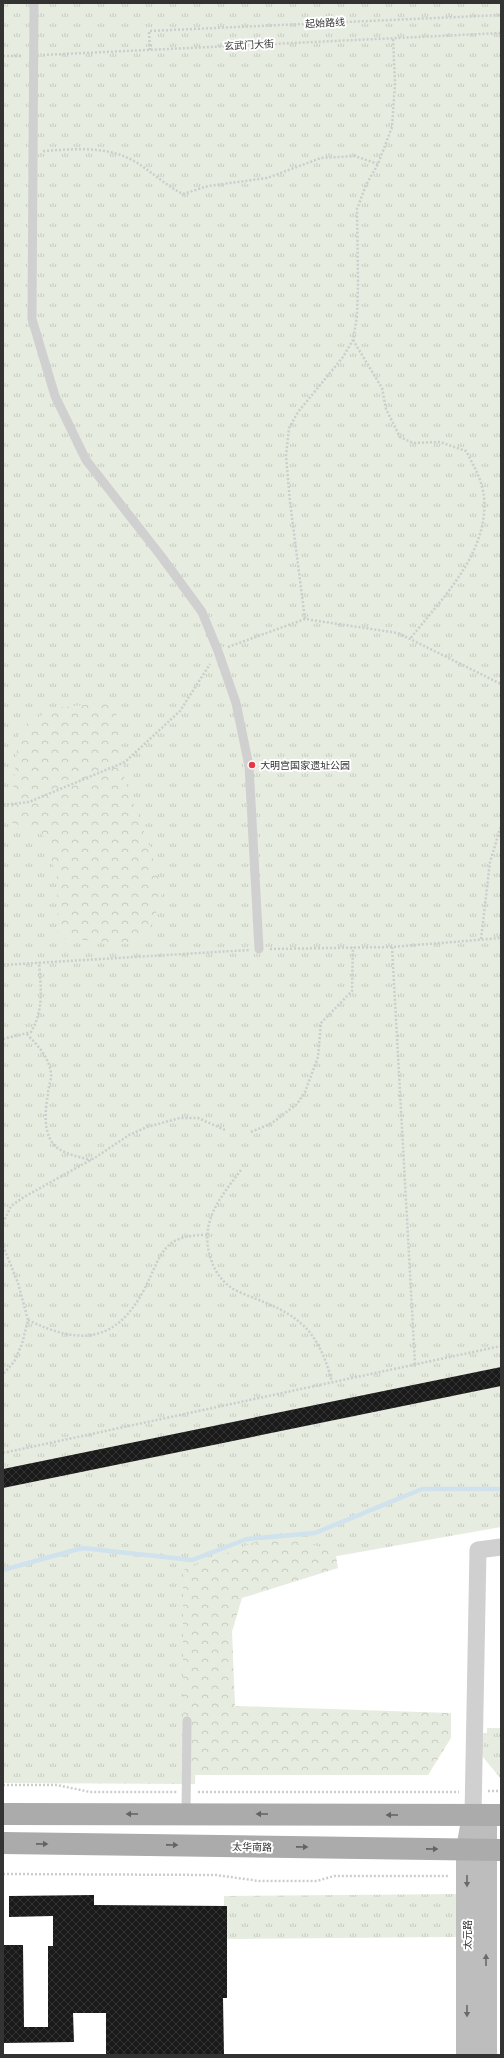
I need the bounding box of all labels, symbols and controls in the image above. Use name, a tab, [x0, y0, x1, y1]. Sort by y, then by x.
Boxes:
street label: 起始路线	[305, 16, 345, 30]
street label: 玄武门大街	[224, 38, 274, 52]
marker: 大明宫国家遗址公园	[247, 760, 257, 770]
place label: 大明宫国家遗址公园	[260, 760, 350, 771]
one-way arrow	[125, 1811, 138, 1817]
one-way arrow	[255, 1811, 268, 1817]
one-way arrow	[385, 1812, 398, 1818]
one-way arrow	[36, 1841, 49, 1847]
street label: 太华南路	[232, 1841, 272, 1853]
one-way arrow	[166, 1842, 178, 1849]
one-way arrow	[296, 1844, 309, 1850]
one-way arrow	[426, 1846, 439, 1852]
one-way arrow	[464, 1875, 470, 1888]
street label: 太元路	[462, 1920, 473, 1950]
one-way arrow	[483, 1953, 489, 1966]
one-way arrow	[464, 2005, 470, 2018]

